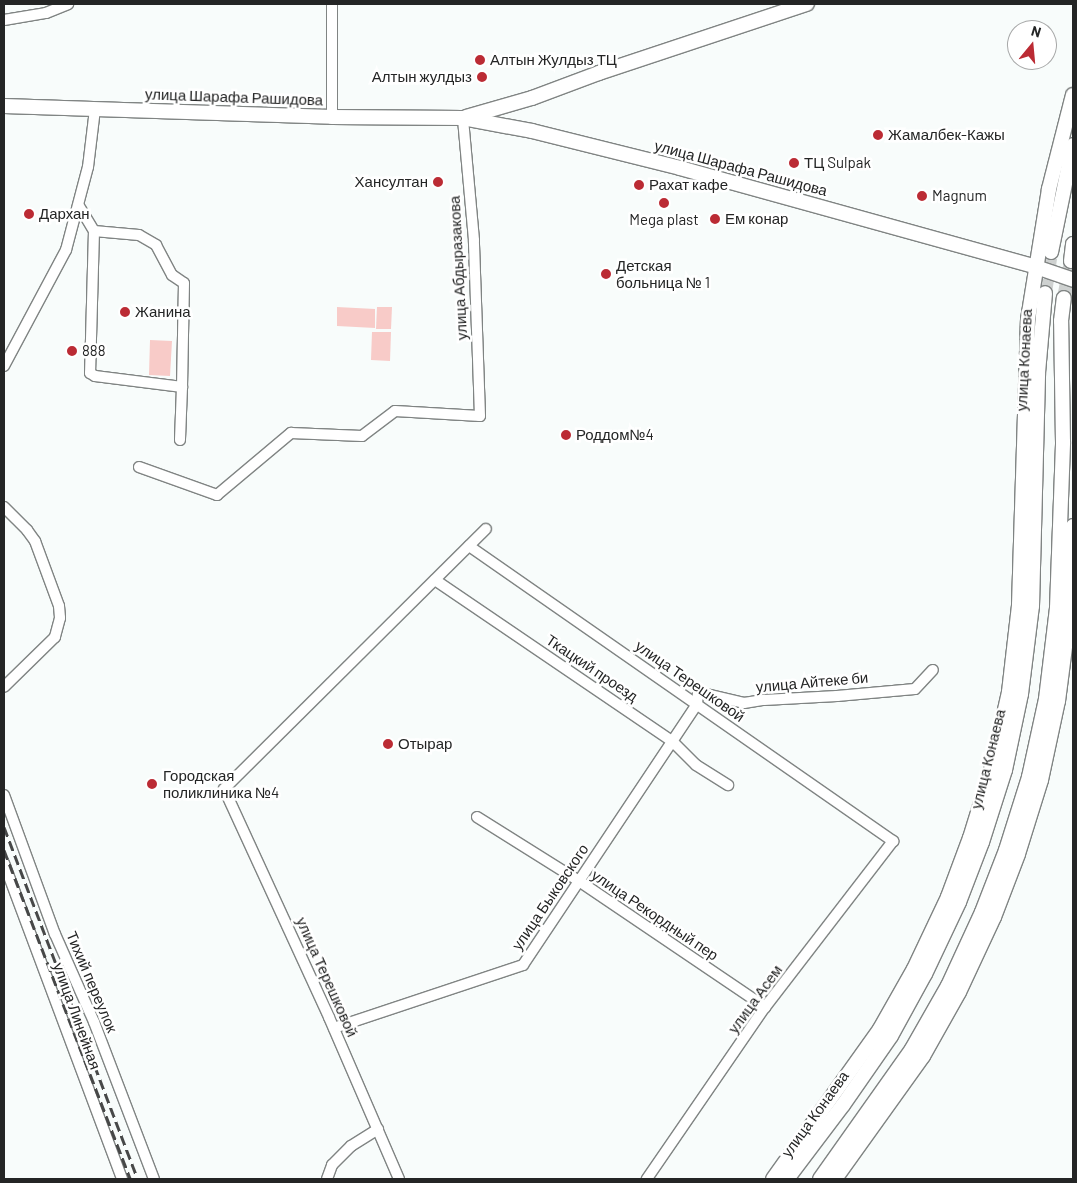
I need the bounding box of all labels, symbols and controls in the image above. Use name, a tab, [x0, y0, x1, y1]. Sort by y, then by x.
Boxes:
north arrow	[1007, 20, 1057, 70]
text: N	[1029, 22, 1043, 41]
place label: Алтын Жулдыз ТЦ	[490, 51, 617, 69]
marker: Алтын Жулдыз ТЦ	[474, 54, 486, 66]
place label: Алтын жулдыз	[372, 68, 472, 86]
marker: Алтын жулдыз	[476, 71, 488, 83]
street label: улица Шарафа Рашидова	[145, 85, 323, 109]
place label: Жамалбек-Кажы	[888, 126, 1005, 144]
marker: Жамалбек-Кажы	[872, 129, 884, 141]
street label: улица Шарафа Рашидова	[653, 136, 829, 200]
place label: ТЦ Sulpak	[804, 154, 871, 172]
marker: ТЦ Sulpak	[788, 157, 800, 169]
place label: Хансултан	[355, 173, 428, 191]
marker: Хансултан	[432, 176, 444, 188]
place label: Рахат кафе	[649, 176, 728, 194]
marker: Рахат кафе	[633, 179, 645, 191]
place label: Magnum	[932, 187, 987, 205]
marker: Magnum	[916, 190, 928, 202]
street label: улица Абдыразакова	[445, 195, 471, 341]
marker: Mega plast	[658, 197, 670, 209]
place label: Дархан	[39, 205, 90, 223]
marker: Дархан	[23, 208, 35, 220]
place label: Ем конар	[725, 210, 788, 228]
place label: Mega plast	[629, 211, 699, 229]
marker: Ем конар	[709, 213, 721, 225]
place label: Детская больница № 1	[616, 256, 710, 291]
marker: Детская больница № 1	[600, 268, 612, 280]
place label: Жанина	[135, 303, 191, 321]
marker: Жанина	[119, 306, 131, 318]
street label: улица Конаева	[1012, 308, 1036, 412]
place label: 888	[82, 342, 105, 360]
marker: 888	[66, 345, 78, 357]
place label: Роддом№4	[576, 426, 654, 444]
marker: Роддом№4	[560, 429, 572, 441]
street label: Ткацкий проезд	[543, 631, 641, 705]
street label: улица Терешковой	[632, 637, 748, 725]
street label: улица Айтеке би	[755, 668, 869, 696]
street label: улица Конаева	[967, 707, 1009, 811]
place label: Отырар	[398, 735, 452, 753]
marker: Отырар	[382, 738, 394, 750]
place label: Городская поликлиника №4	[163, 766, 279, 801]
marker: Городская поликлиника №4	[145, 777, 159, 791]
street label: улица Быковского	[508, 841, 592, 953]
street label: улица Рекордный пер	[588, 866, 722, 964]
street label: улица Терешковой	[293, 914, 361, 1040]
street label: Тихий переулок	[63, 929, 121, 1035]
street label: улица Линейная	[49, 960, 105, 1072]
street label: улица Асем	[724, 961, 786, 1037]
street label: улица Конаева	[778, 1067, 852, 1161]

